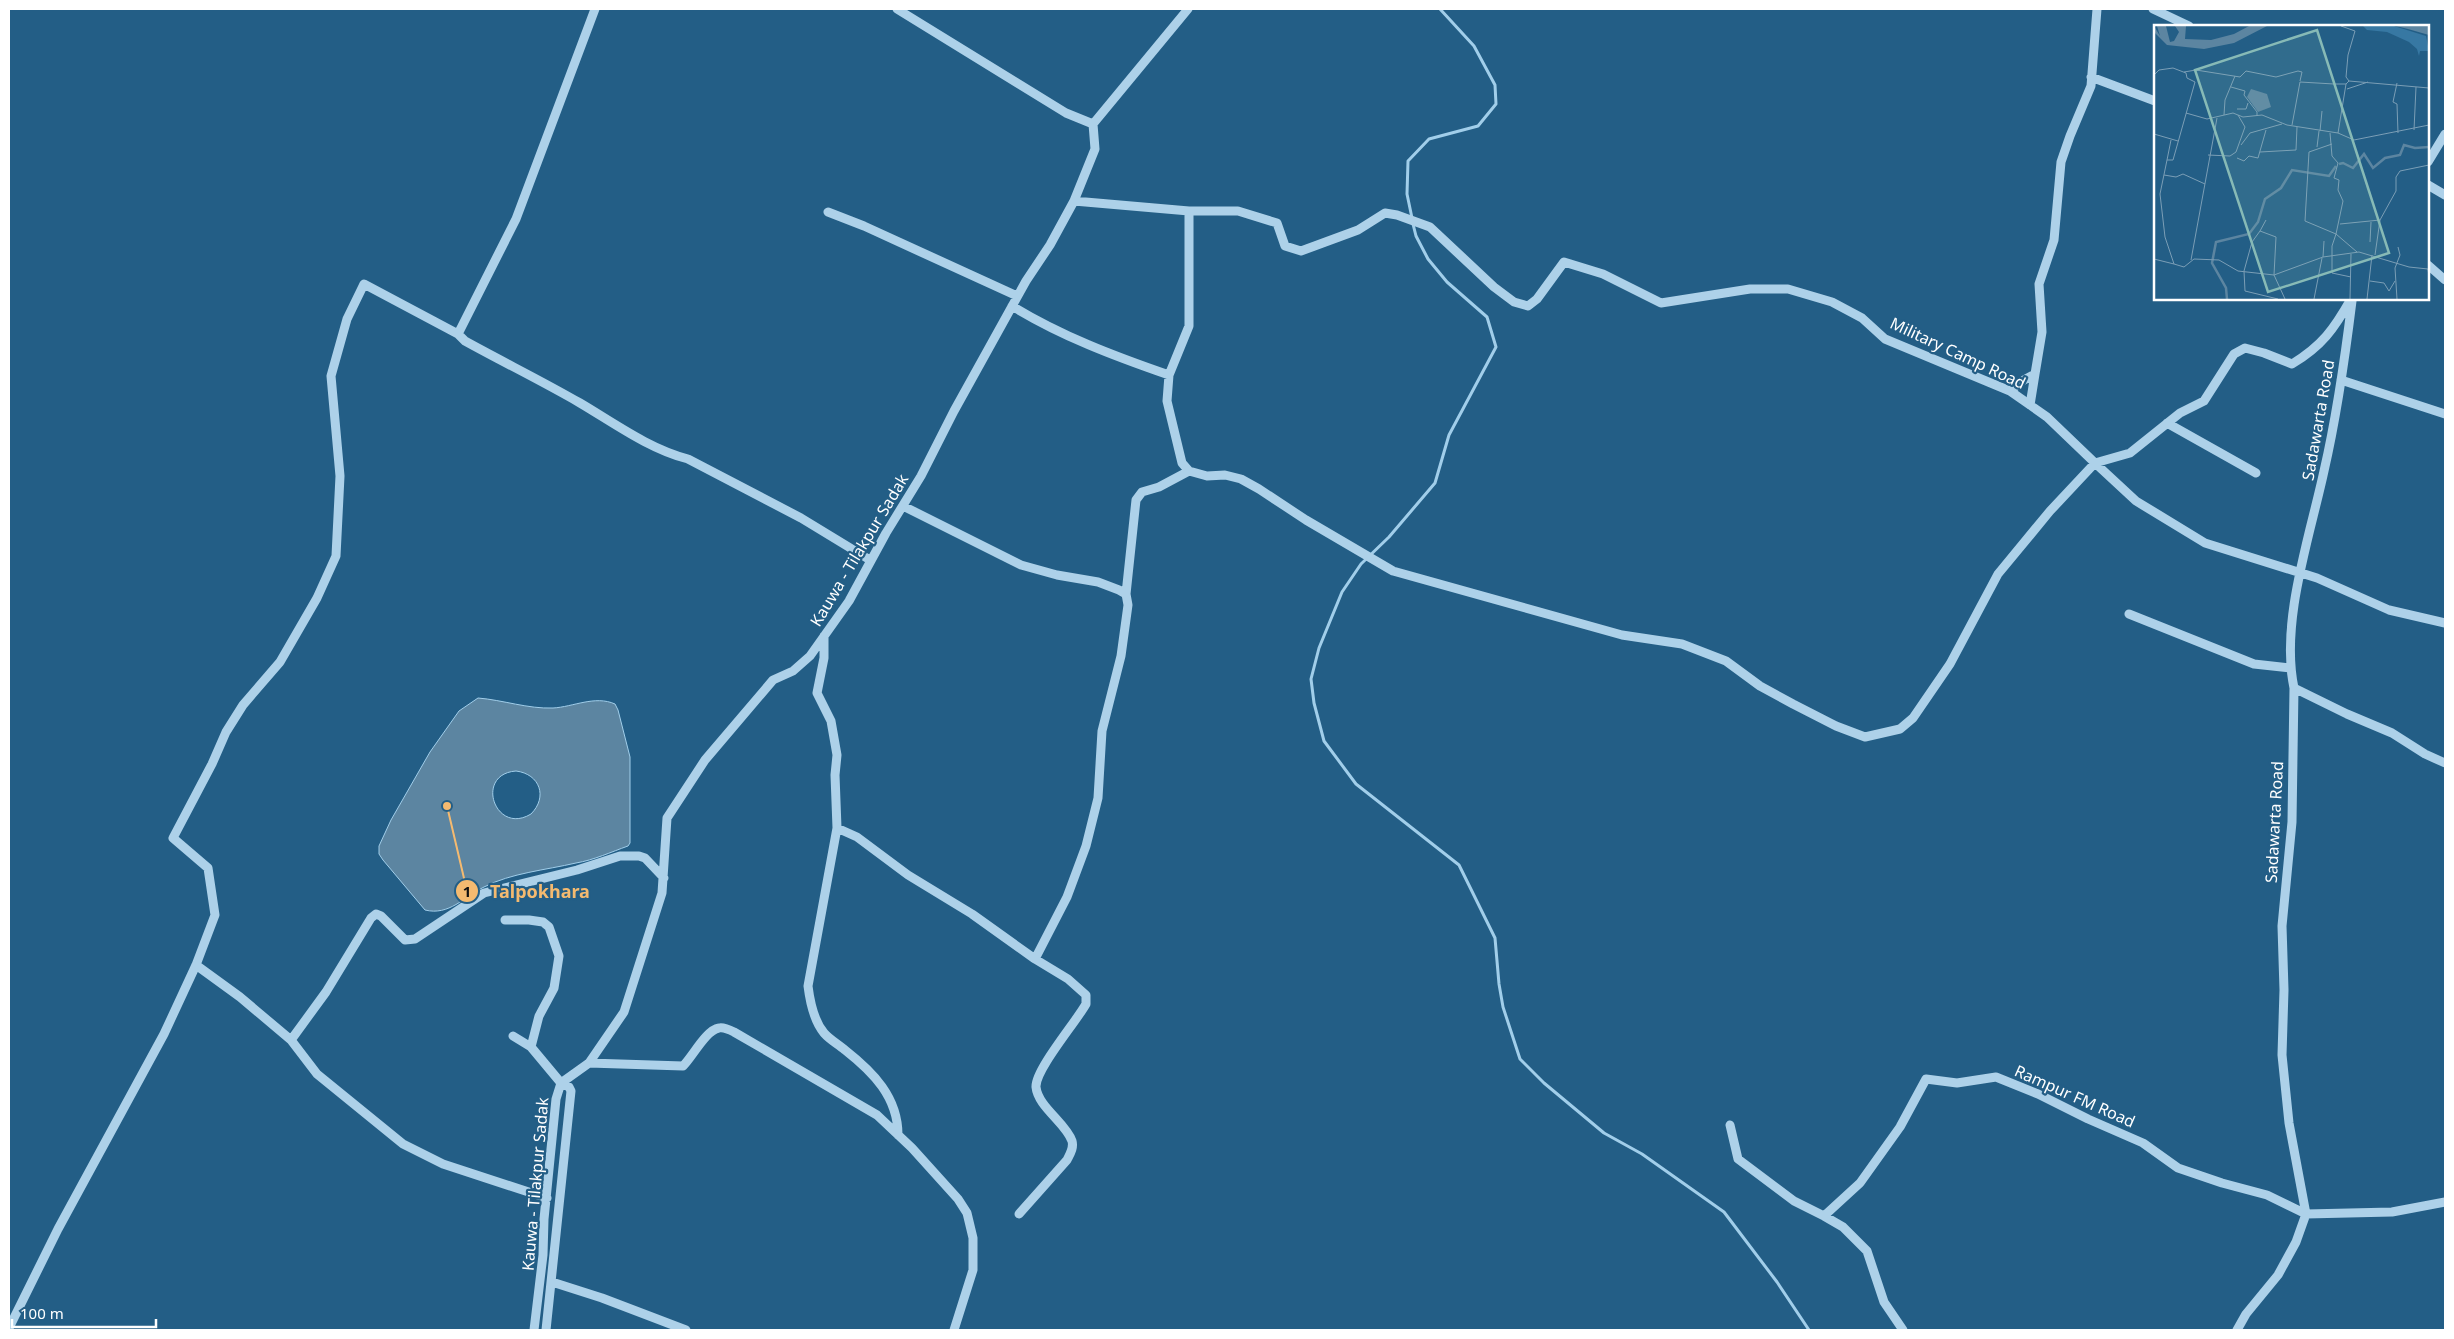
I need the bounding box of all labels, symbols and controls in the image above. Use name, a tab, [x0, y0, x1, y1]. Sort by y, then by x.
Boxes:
inset map	[2154, 25, 2429, 300]
street label: Military Camp Road	[1887, 312, 2029, 394]
street label: Sadawarta Road	[2297, 358, 2339, 482]
street label: Kauwa - Tilakpur Sadak	[805, 469, 913, 630]
street label: Sadawarta Road	[2260, 760, 2288, 884]
callout: Talpokhara	[455, 875, 600, 908]
text: Talpokhara	[490, 879, 590, 903]
text: 1	[463, 881, 471, 901]
street label: Rampur FM Road	[2011, 1060, 2139, 1132]
street label: Kauwa - Tilakpur Sadak	[516, 1096, 554, 1272]
scale bar	[12, 1296, 156, 1328]
text: 100 m	[20, 1303, 64, 1323]

